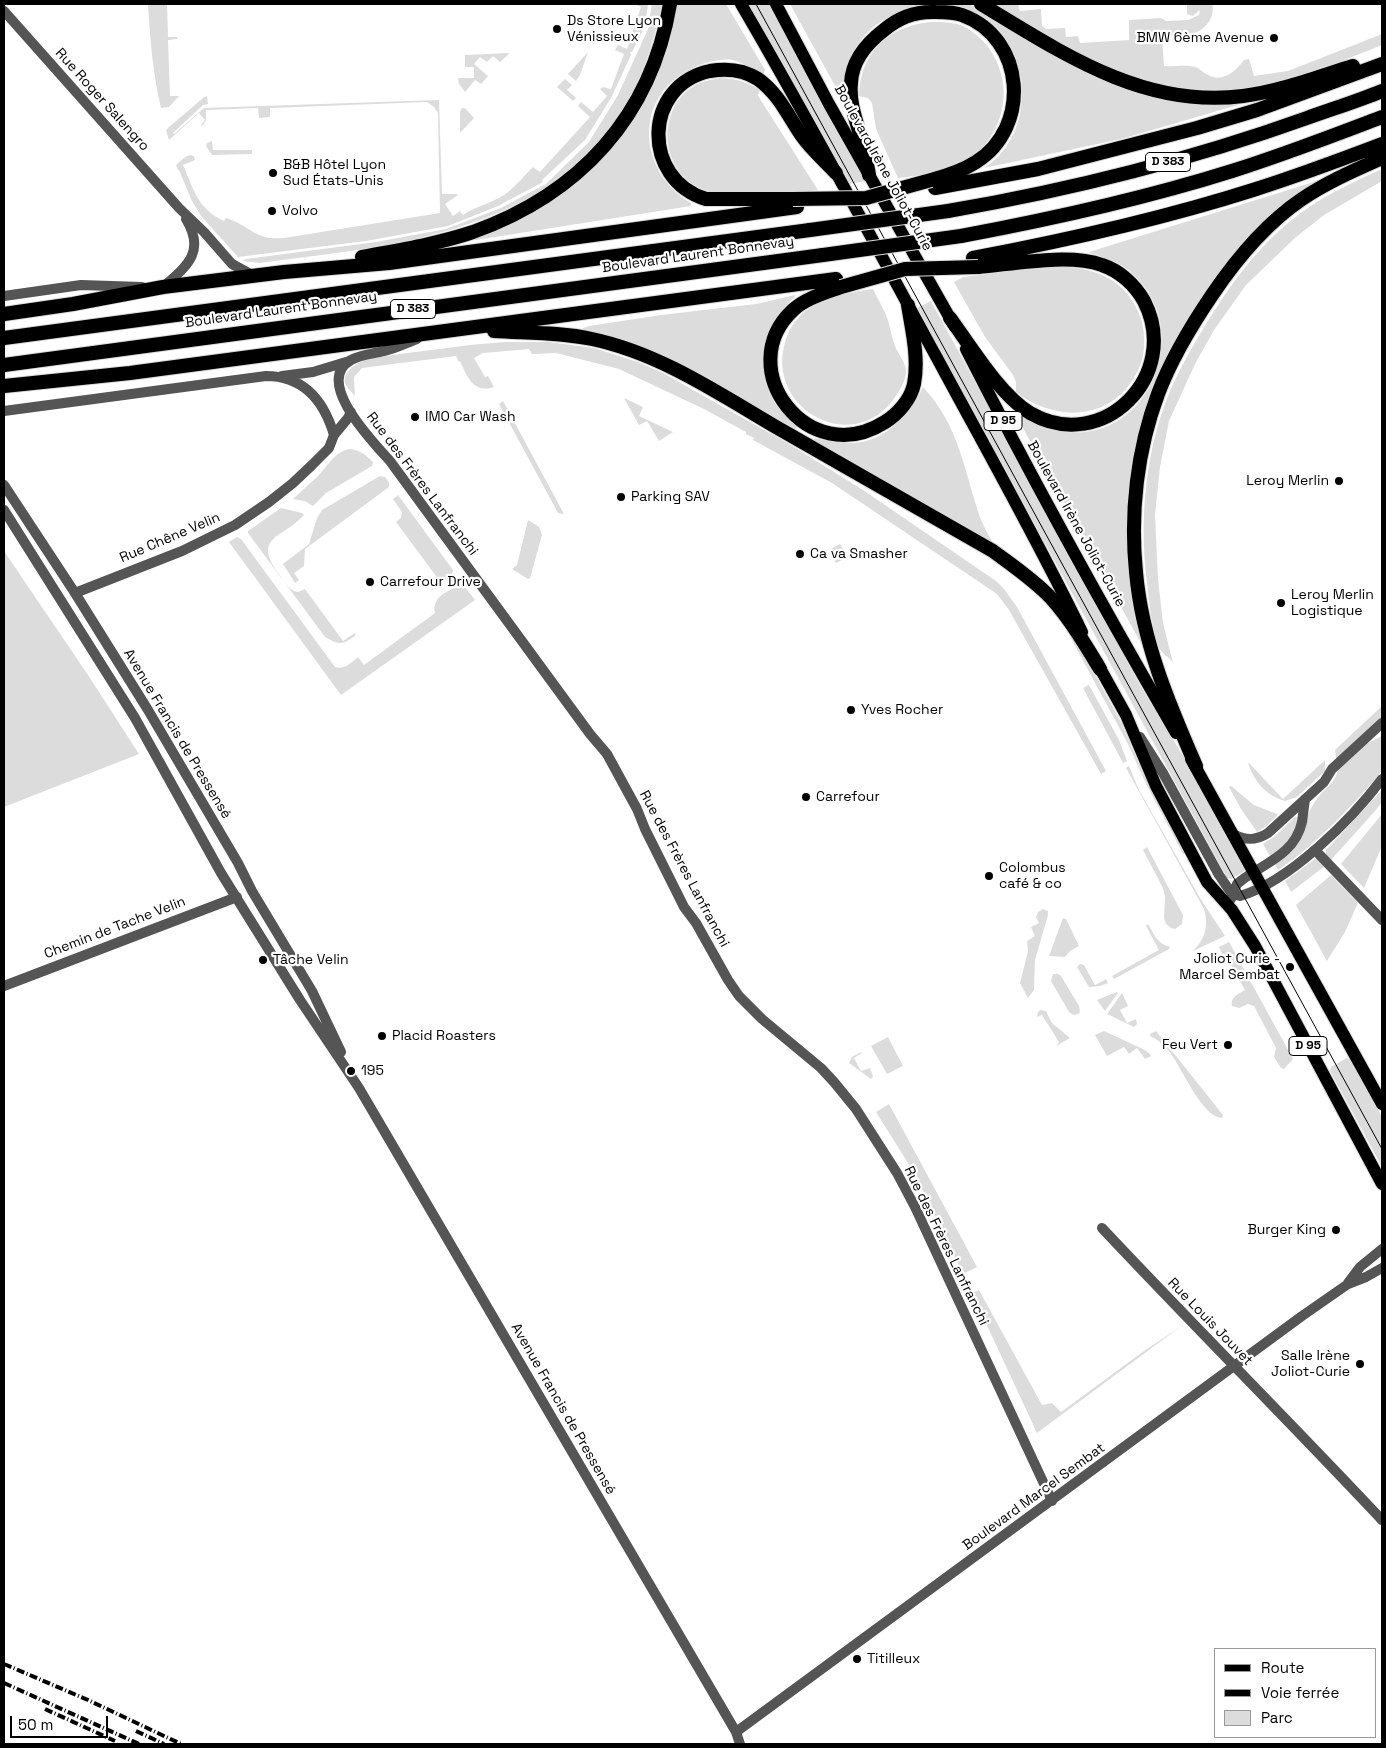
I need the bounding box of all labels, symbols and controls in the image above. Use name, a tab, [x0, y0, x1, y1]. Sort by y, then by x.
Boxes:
place label: Ds Store Lyon Vénissieux	[567, 13, 661, 46]
marker: Ds Store Lyon Vénissieux	[551, 23, 563, 35]
place label: BMW 6ème Avenue	[1137, 30, 1264, 46]
marker: BMW 6ème Avenue	[1268, 32, 1280, 44]
street label: Rue Roger Salengro	[51, 45, 153, 155]
street label: Boulevard Irène Joliot-Curie	[830, 82, 936, 254]
road number: D 383	[1146, 152, 1190, 172]
place label: B&B Hôtel Lyon Sud États-Unis	[283, 157, 386, 190]
marker: B&B Hôtel Lyon Sud États-Unis	[267, 167, 279, 179]
place label: Volvo	[282, 203, 318, 219]
marker: Volvo	[266, 205, 278, 217]
street label: Boulevard Laurent Bonnevay	[601, 233, 795, 277]
street label: Boulevard Laurent Bonnevay	[184, 288, 378, 332]
road number: D 383	[390, 300, 436, 318]
street label: Rue des Frères Lanfranchi	[363, 409, 481, 559]
place label: IMO Car Wash	[425, 409, 515, 425]
marker: IMO Car Wash	[409, 411, 421, 423]
road number: D 95	[984, 412, 1022, 431]
street label: Boulevard Irène Joliot-Curie	[1023, 438, 1129, 610]
place label: Leroy Merlin	[1246, 473, 1329, 489]
marker: Leroy Merlin	[1333, 475, 1345, 487]
place label: Parking SAV	[631, 489, 710, 505]
marker: Parking SAV	[615, 491, 627, 503]
street label: Rue Chêne Velin	[117, 509, 223, 567]
place label: Ca va Smasher	[810, 546, 908, 562]
marker: Ca va Smasher	[794, 548, 806, 560]
place label: Carrefour Drive	[380, 574, 481, 590]
marker: Carrefour Drive	[364, 576, 376, 588]
place label: Leroy Merlin Logistique	[1291, 587, 1374, 620]
marker: Leroy Merlin Logistique	[1275, 597, 1287, 609]
street label: Avenue Francis de Pressensé	[120, 646, 234, 822]
place label: Yves Rocher	[861, 702, 943, 718]
marker: Yves Rocher	[845, 704, 857, 716]
street label: Rue des Frères Lanfranchi	[635, 788, 733, 950]
place label: Carrefour	[816, 789, 880, 805]
marker: Carrefour	[800, 791, 812, 803]
place label: Colombus café & co	[999, 860, 1066, 892]
marker: Colombus café & co	[983, 870, 995, 882]
street label: Chemin de Tache Velin	[42, 893, 188, 963]
place label: Joliot Curie - Marcel Sembat	[1179, 951, 1280, 984]
place label: Tâche Velin	[273, 952, 349, 968]
marker: Tâche Velin	[257, 954, 269, 966]
marker: Joliot Curie - Marcel Sembat	[1284, 961, 1296, 973]
place label: Placid Roasters	[392, 1028, 496, 1044]
marker: Placid Roasters	[376, 1030, 388, 1042]
road number: D 95	[1289, 1036, 1327, 1056]
place label: Feu Vert	[1162, 1037, 1218, 1053]
marker: Feu Vert	[1222, 1039, 1234, 1051]
place label: 195	[361, 1063, 384, 1079]
marker: 195	[345, 1065, 357, 1077]
street label: Rue des Frères Lanfranchi	[900, 1164, 992, 1328]
place label: Burger King	[1247, 1222, 1326, 1238]
marker: Burger King	[1330, 1224, 1342, 1236]
street label: Rue Louis Jouvet	[1164, 1275, 1256, 1369]
street label: Avenue Francis de Pressensé	[507, 1320, 619, 1498]
place label: Salle Irène Joliot-Curie	[1271, 1348, 1350, 1380]
marker: Salle Irène Joliot-Curie	[1354, 1358, 1366, 1370]
street label: Boulevard Marcel Sembat	[960, 1440, 1108, 1554]
legend	[1214, 1648, 1376, 1738]
place label: Titilleux	[867, 1651, 920, 1667]
marker: Titilleux	[851, 1653, 863, 1665]
text: Route	[1261, 1658, 1304, 1677]
text: Voie ferrée	[1261, 1683, 1339, 1702]
scale bar	[12, 1706, 110, 1738]
text: Parc	[1261, 1708, 1293, 1727]
text: 50 m	[18, 1715, 53, 1734]

